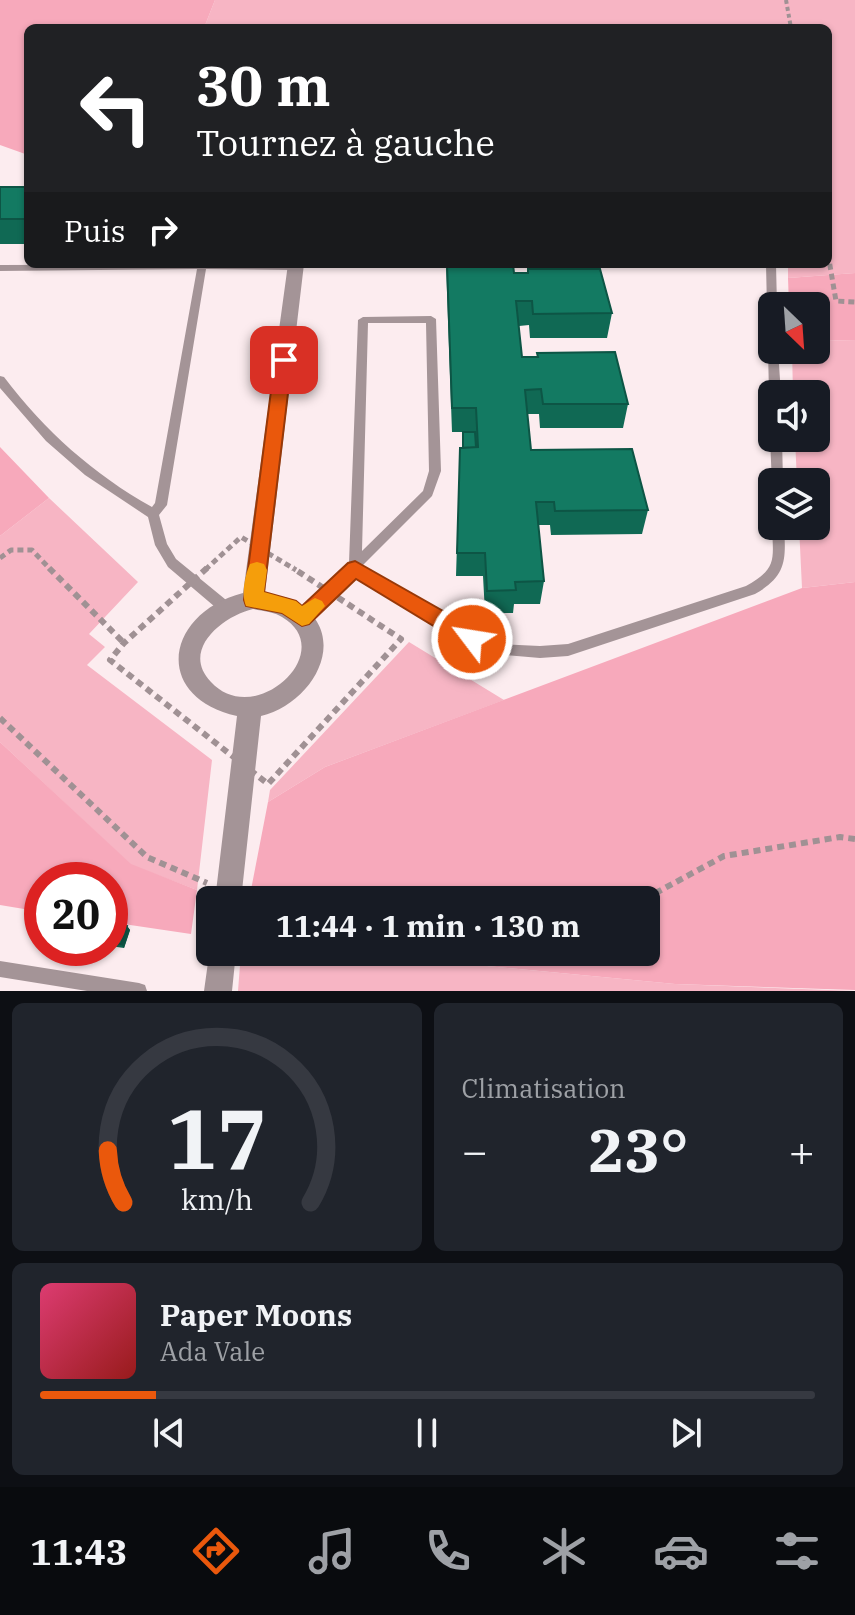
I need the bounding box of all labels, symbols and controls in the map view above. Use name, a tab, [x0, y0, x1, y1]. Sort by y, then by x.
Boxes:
text: 30 m	[196, 49, 331, 121]
icon: left	[64, 56, 168, 160]
text: Tournez à gauche	[196, 119, 495, 166]
icon: right	[141, 208, 185, 252]
text: Puis	[64, 211, 125, 250]
north arrow	[758, 292, 830, 364]
map controls	[758, 292, 830, 540]
pin	[250, 326, 318, 394]
icon: arrive	[262, 338, 306, 382]
button: sound	[758, 380, 830, 452]
button: layers	[758, 468, 830, 540]
position arrow	[430, 597, 514, 681]
speed limit sign: 20	[24, 862, 128, 966]
text: 11:44 · 1 min · 130 m	[276, 906, 580, 945]
text: Climatisation	[462, 1071, 626, 1105]
text: 17	[167, 1084, 267, 1192]
text: 23°	[588, 1110, 688, 1189]
text: −	[462, 1122, 488, 1179]
text: +	[789, 1122, 815, 1179]
text: km/h	[181, 1181, 253, 1218]
text: Paper Moons	[160, 1295, 352, 1334]
text: Ada Vale	[160, 1334, 265, 1368]
icon: previous	[147, 1411, 191, 1455]
icon: pause	[405, 1411, 449, 1455]
icon: next	[664, 1411, 708, 1455]
icon: directions	[188, 1523, 244, 1579]
icon: music	[304, 1523, 360, 1579]
icon: phone	[420, 1523, 476, 1579]
icon: climate	[536, 1523, 592, 1579]
icon: car	[653, 1523, 709, 1579]
icon: filters	[769, 1523, 825, 1579]
text: 11:43	[30, 1528, 127, 1575]

